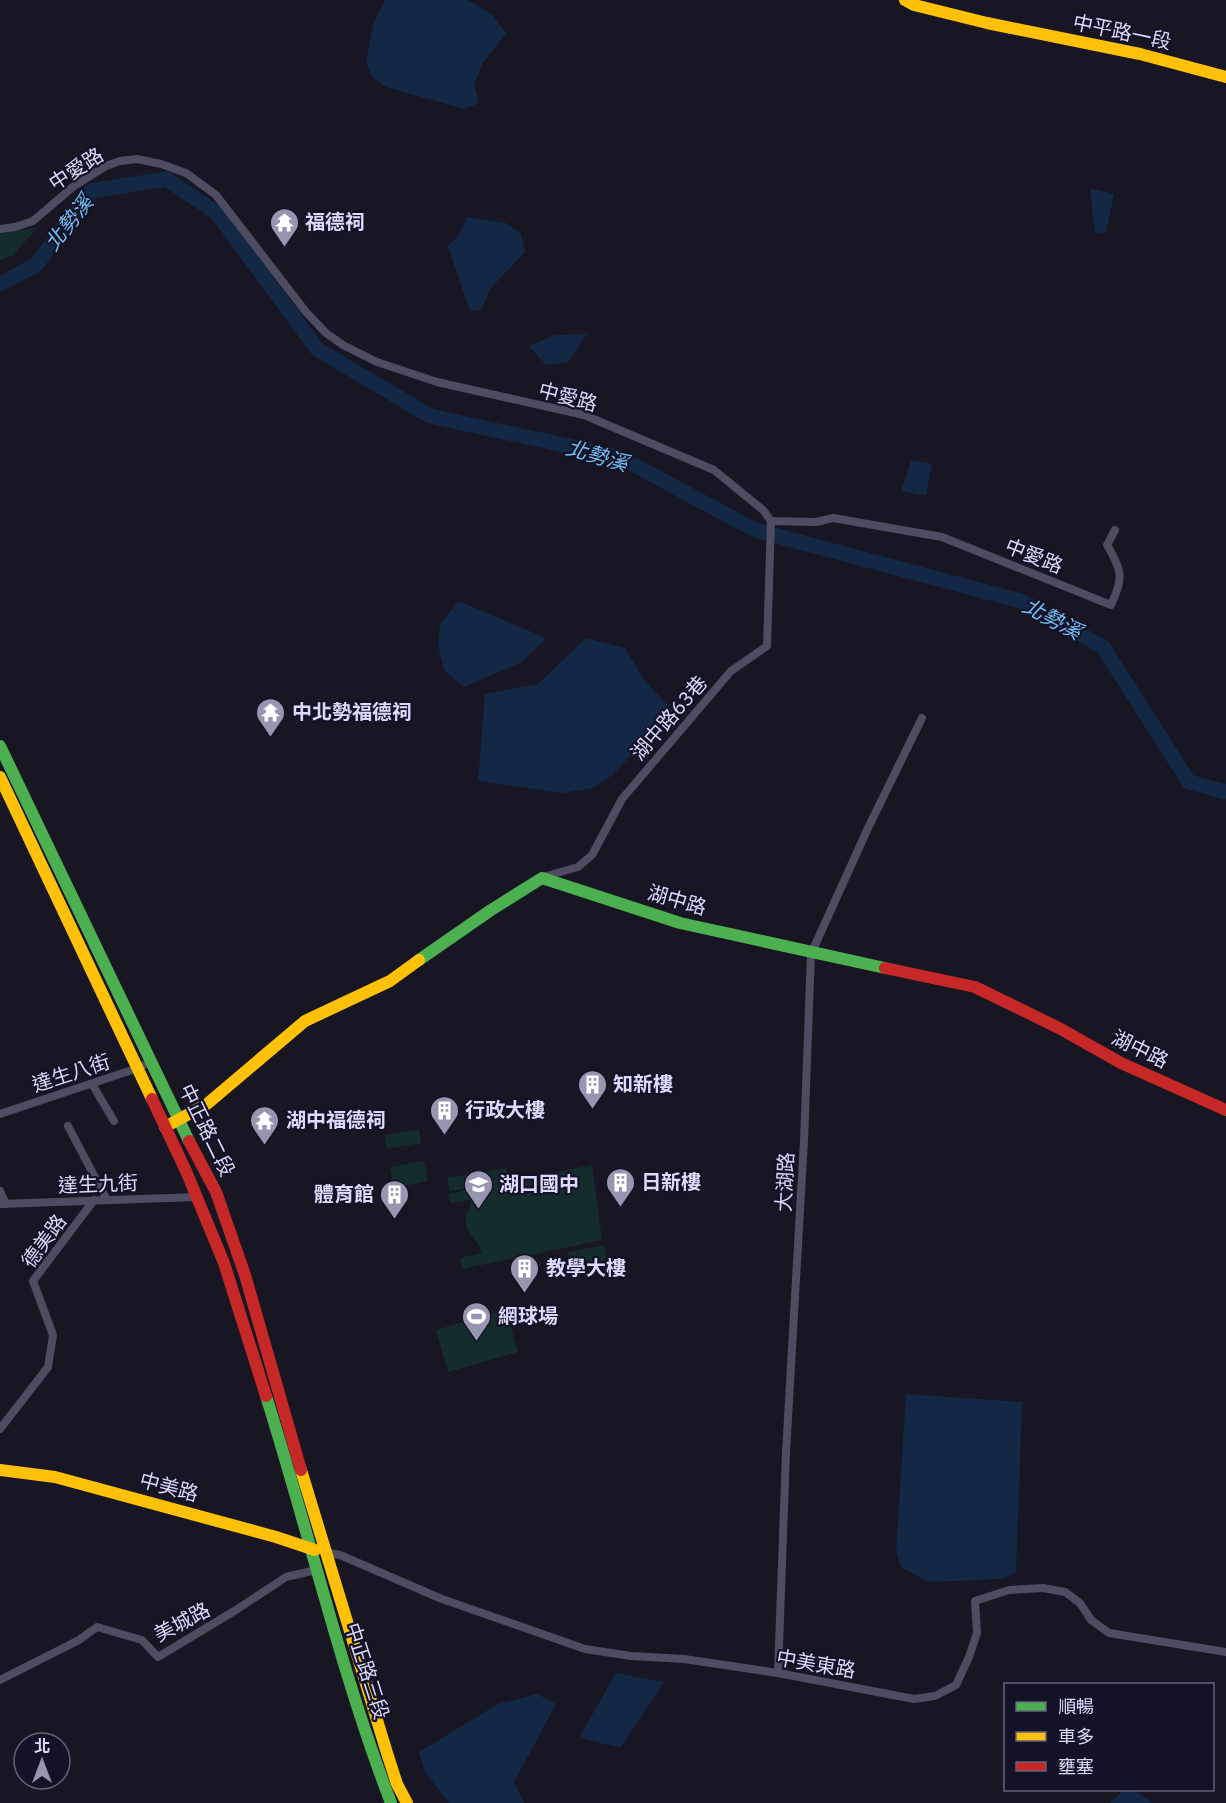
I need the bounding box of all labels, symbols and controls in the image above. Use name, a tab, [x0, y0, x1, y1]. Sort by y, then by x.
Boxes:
street label: 中平路一段	[1070, 8, 1174, 55]
street label: 中愛路	[43, 141, 108, 196]
water label: 北勢溪	[38, 187, 100, 256]
temple icon: 福德祠	[268, 206, 300, 248]
place label: 福德祠	[305, 208, 365, 235]
street label: 中愛路	[536, 376, 601, 417]
water label: 北勢溪	[563, 433, 634, 478]
street label: 中愛路	[1001, 532, 1067, 579]
water label: 北勢溪	[1018, 591, 1090, 647]
street label: 湖中路63巷	[624, 670, 713, 766]
temple icon: 中北勢福德祠	[255, 696, 287, 738]
place label: 中北勢福德祠	[292, 698, 412, 725]
street label: 湖中路	[645, 878, 710, 921]
street label: 湖中路	[1107, 1023, 1173, 1074]
street label: 達生八街	[29, 1047, 113, 1098]
building icon: 知新樓	[576, 1068, 608, 1110]
place label: 知新樓	[613, 1070, 673, 1097]
street label: 中正路二段	[173, 1079, 242, 1181]
building icon: 行政大樓	[428, 1094, 460, 1136]
place label: 行政大樓	[465, 1096, 545, 1123]
temple icon: 湖中福德祠	[249, 1104, 281, 1146]
place label: 湖中福德祠	[286, 1106, 386, 1133]
street label: 大湖路	[769, 1151, 800, 1213]
building icon: 日新樓	[604, 1166, 636, 1208]
school or university icon: 湖口國中	[462, 1168, 494, 1210]
place label: 日新樓	[641, 1168, 701, 1195]
street label: 達生九街	[58, 1169, 138, 1198]
place label: 湖口國中	[499, 1170, 579, 1197]
building icon: 體育館	[379, 1178, 411, 1220]
place label: 體育館	[314, 1180, 374, 1207]
street label: 德美路	[15, 1209, 72, 1273]
building icon: 教學大樓	[509, 1252, 541, 1294]
place label: 教學大樓	[546, 1254, 626, 1281]
sports icon: 網球場	[461, 1300, 493, 1342]
place label: 網球場	[498, 1302, 558, 1329]
street label: 中美路	[137, 1466, 202, 1507]
street label: 美城路	[149, 1596, 215, 1648]
street label: 中正路三段	[339, 1619, 396, 1723]
street label: 中美東路	[774, 1643, 858, 1684]
legend	[1004, 1683, 1214, 1791]
text: 順暢	[1058, 1695, 1094, 1718]
text: 車多	[1058, 1725, 1094, 1748]
north arrow	[12, 1731, 72, 1791]
text: 北	[34, 1736, 50, 1756]
text: 壅塞	[1058, 1755, 1094, 1778]

